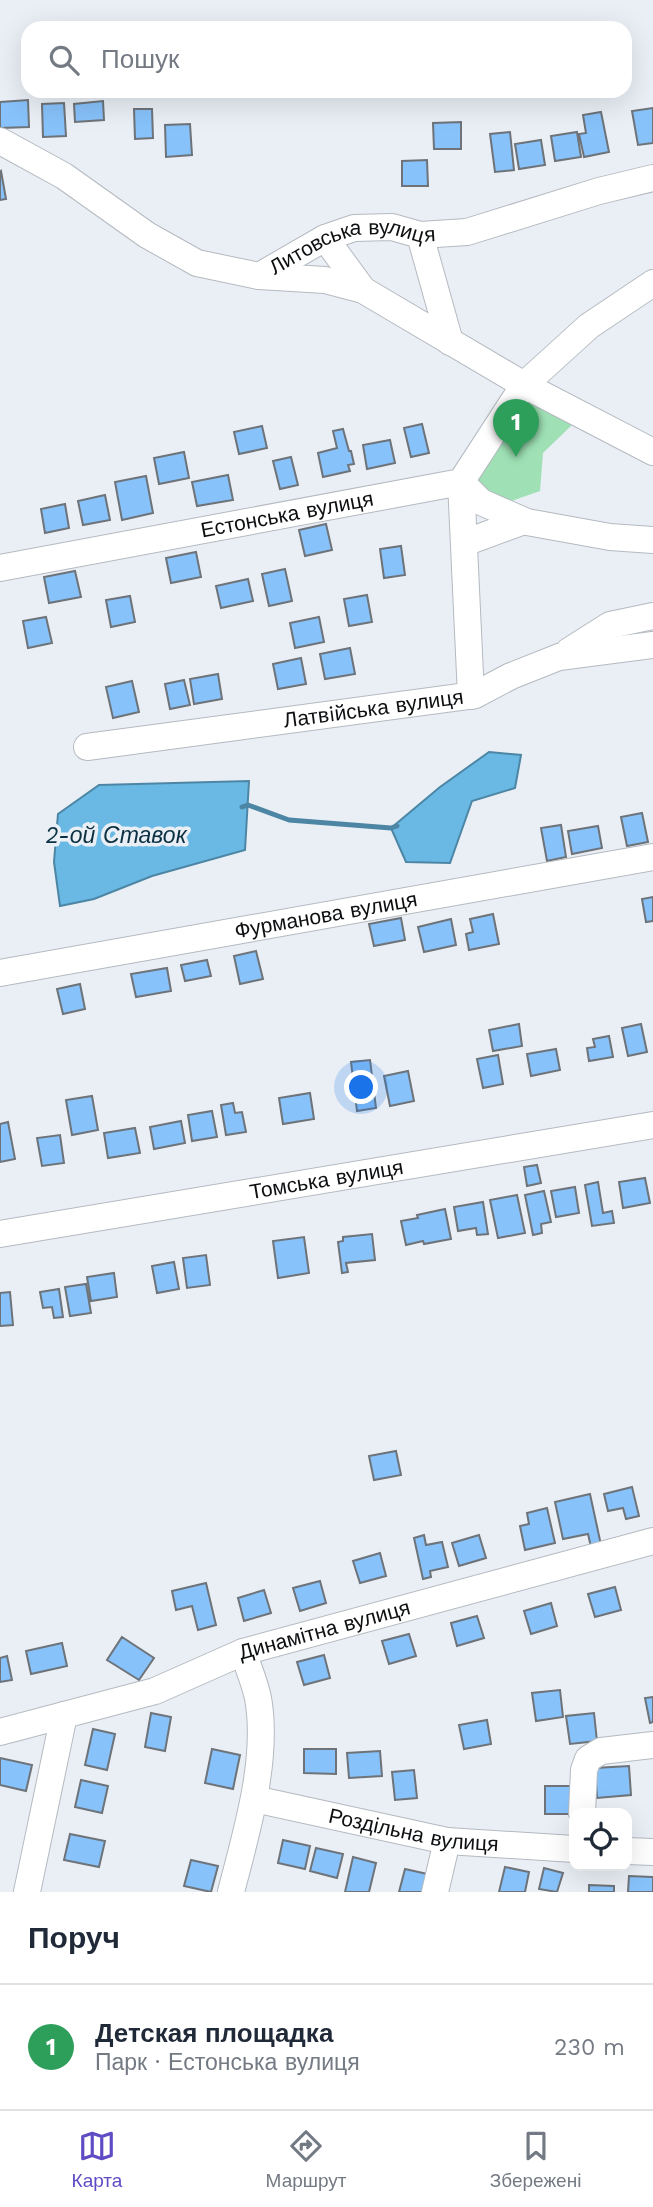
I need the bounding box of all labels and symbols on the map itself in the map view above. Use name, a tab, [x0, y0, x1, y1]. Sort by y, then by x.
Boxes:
street label: Литовська вулиця	[264, 214, 436, 280]
pin: 1	[493, 399, 539, 457]
street label: Естонська вулиця	[199, 486, 375, 542]
street label: Латвiйська вулиця	[282, 684, 465, 733]
water label: 2-ой Ставок	[45, 822, 188, 849]
street label: Фурманова вулиця	[232, 886, 419, 943]
your location	[344, 1070, 378, 1104]
street label: Томська вулиця	[248, 1154, 405, 1204]
street label: Динамітна вулиця	[236, 1594, 413, 1665]
street label: Роздільна вулиця	[326, 1803, 499, 1856]

